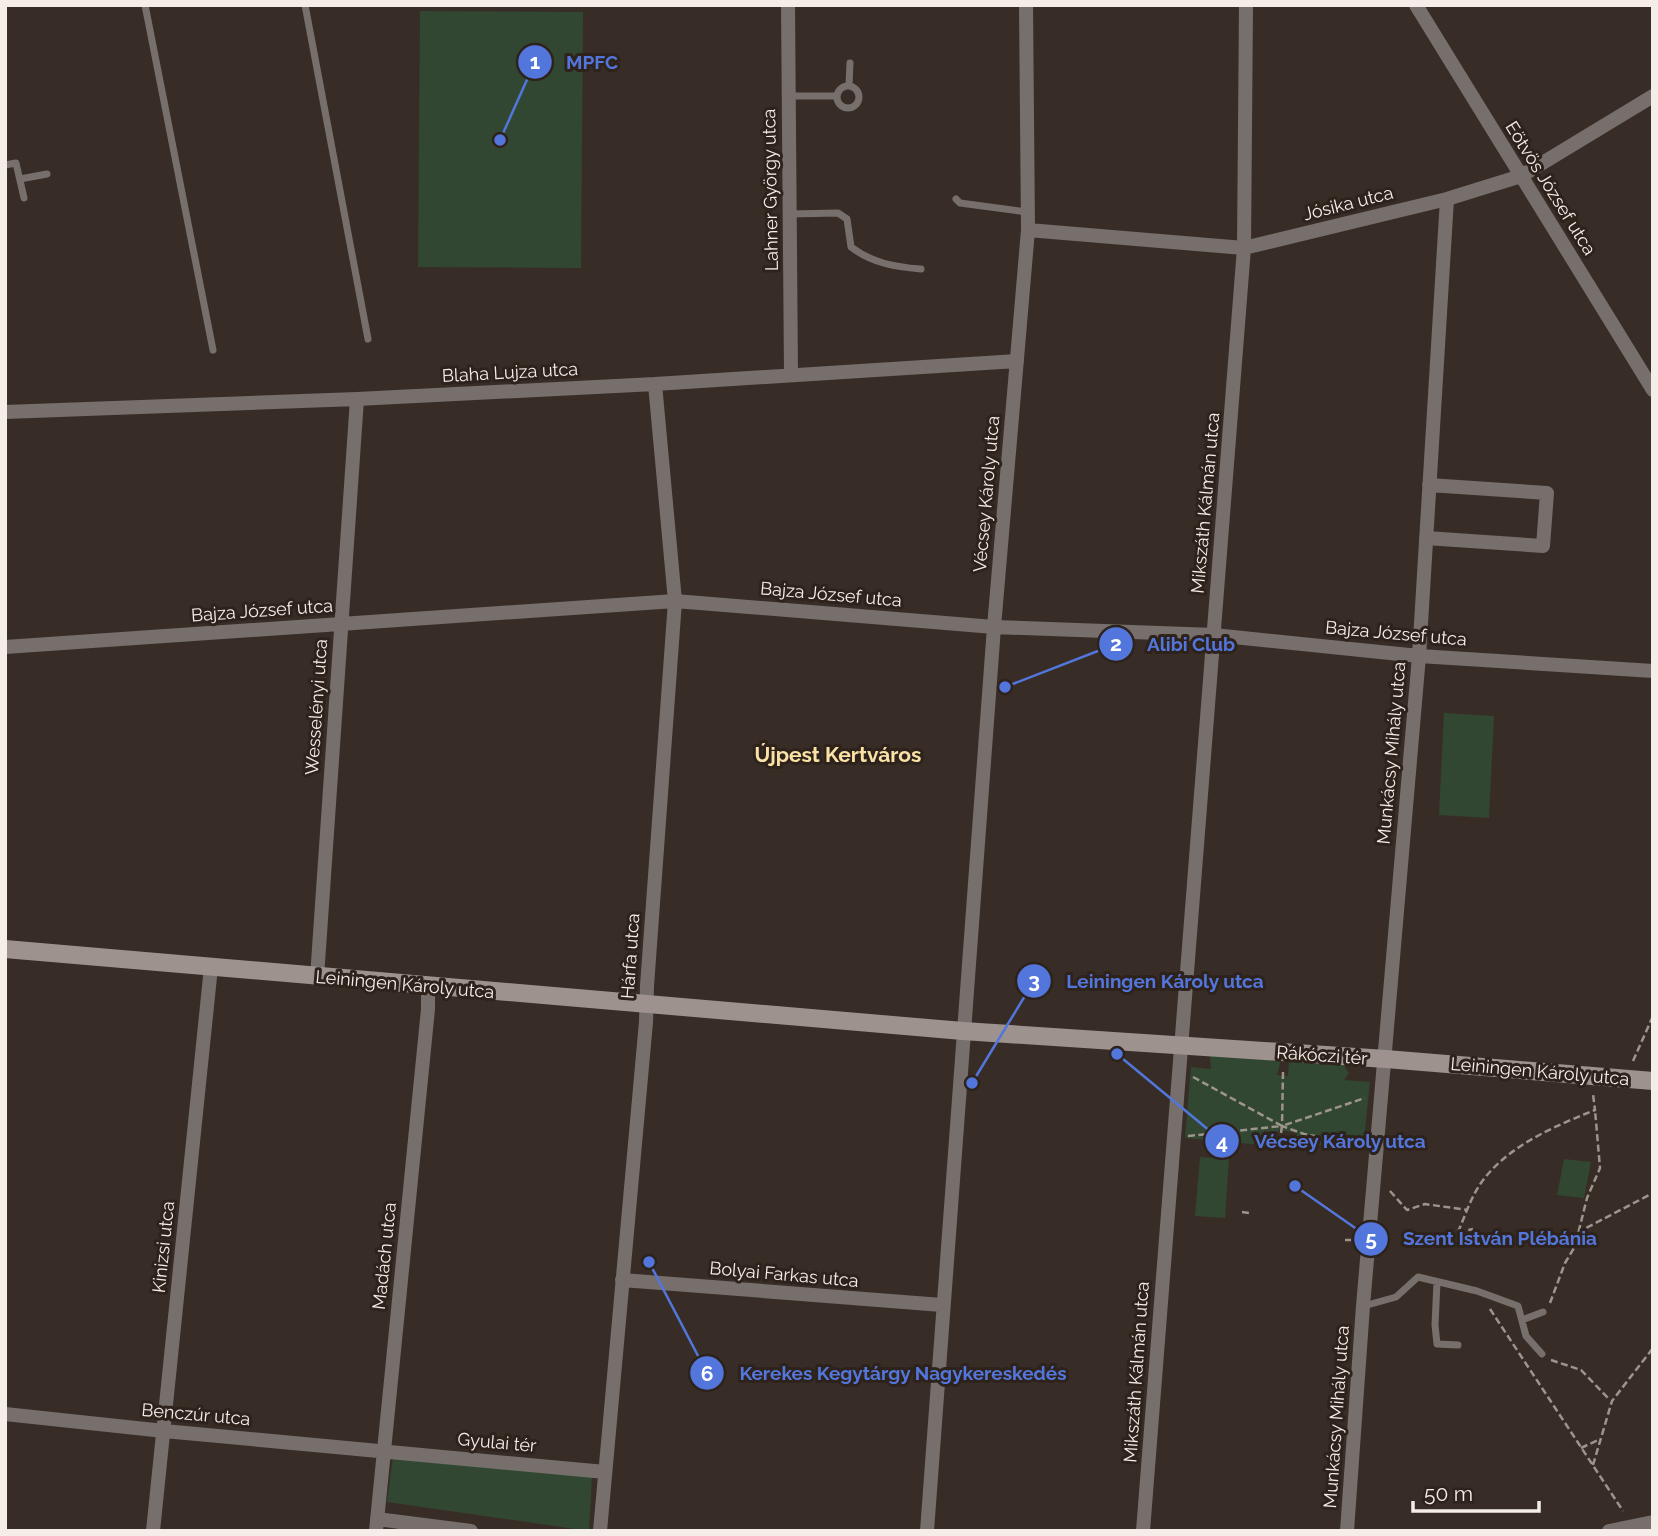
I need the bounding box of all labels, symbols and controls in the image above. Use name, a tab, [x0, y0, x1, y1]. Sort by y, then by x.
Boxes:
callout: MPFC	[517, 42, 632, 82]
text: 1	[530, 49, 540, 74]
text: MPFC	[566, 51, 618, 73]
street label: Lahner György utca	[758, 109, 782, 271]
street label: Eötvös József utca	[1501, 117, 1601, 259]
street label: Jósika utca	[1301, 182, 1395, 224]
street label: Blaha Lujza utca	[441, 358, 579, 386]
street label: Mikszáth Kálmán utca	[1187, 412, 1223, 594]
street label: Vécsey Károly utca	[969, 415, 1003, 573]
street label: Bajza József utca	[759, 577, 903, 611]
street label: Bajza József utca	[190, 595, 334, 625]
street label: Bajza József utca	[1324, 616, 1468, 650]
callout: Alibi Club	[1098, 624, 1249, 664]
text: 2	[1110, 631, 1122, 656]
text: Alibi Club	[1147, 633, 1235, 655]
street label: Wesselényi utca	[301, 638, 331, 776]
street label: Munkácsy Mihály utca	[1373, 661, 1409, 845]
district label: Újpest Kertváros	[755, 742, 921, 767]
street label: Hárfa utca	[617, 912, 643, 1000]
callout: Leiningen Károly utca	[1017, 961, 1278, 1001]
street label: Leiningen Károly utca	[315, 966, 495, 1002]
text: 3	[1028, 968, 1040, 993]
text: Leiningen Károly utca	[1066, 970, 1264, 992]
street label: Rákóczi tér	[1276, 1041, 1369, 1069]
street label: Leiningen Károly utca	[1450, 1053, 1630, 1089]
callout: Vécsey Károly utca	[1205, 1121, 1440, 1161]
text: 4	[1216, 1129, 1228, 1154]
text: Vécsey Károly utca	[1254, 1130, 1426, 1152]
street label: Kinizsi utca	[148, 1200, 178, 1294]
street label: Madách utca	[368, 1201, 400, 1311]
callout: Szent István Plébánia	[1354, 1219, 1611, 1259]
text: 5	[1365, 1226, 1377, 1251]
text: Szent István Plébánia	[1403, 1227, 1597, 1249]
street label: Bolyai Farkas utca	[709, 1257, 859, 1291]
street label: Mikszáth Kálmán utca	[1119, 1281, 1153, 1463]
street label: Munkácsy Mihály utca	[1319, 1325, 1353, 1509]
callout: Kerekes Kegytárgy Nagykereskedés	[690, 1353, 1080, 1393]
text: 6	[701, 1361, 713, 1386]
text: Kerekes Kegytárgy Nagykereskedés	[739, 1362, 1067, 1384]
street label: Benczúr utca	[141, 1399, 251, 1429]
street label: Gyulai tér	[457, 1428, 538, 1456]
scale bar	[1413, 1470, 1539, 1514]
text: 50 m	[1424, 1481, 1473, 1506]

